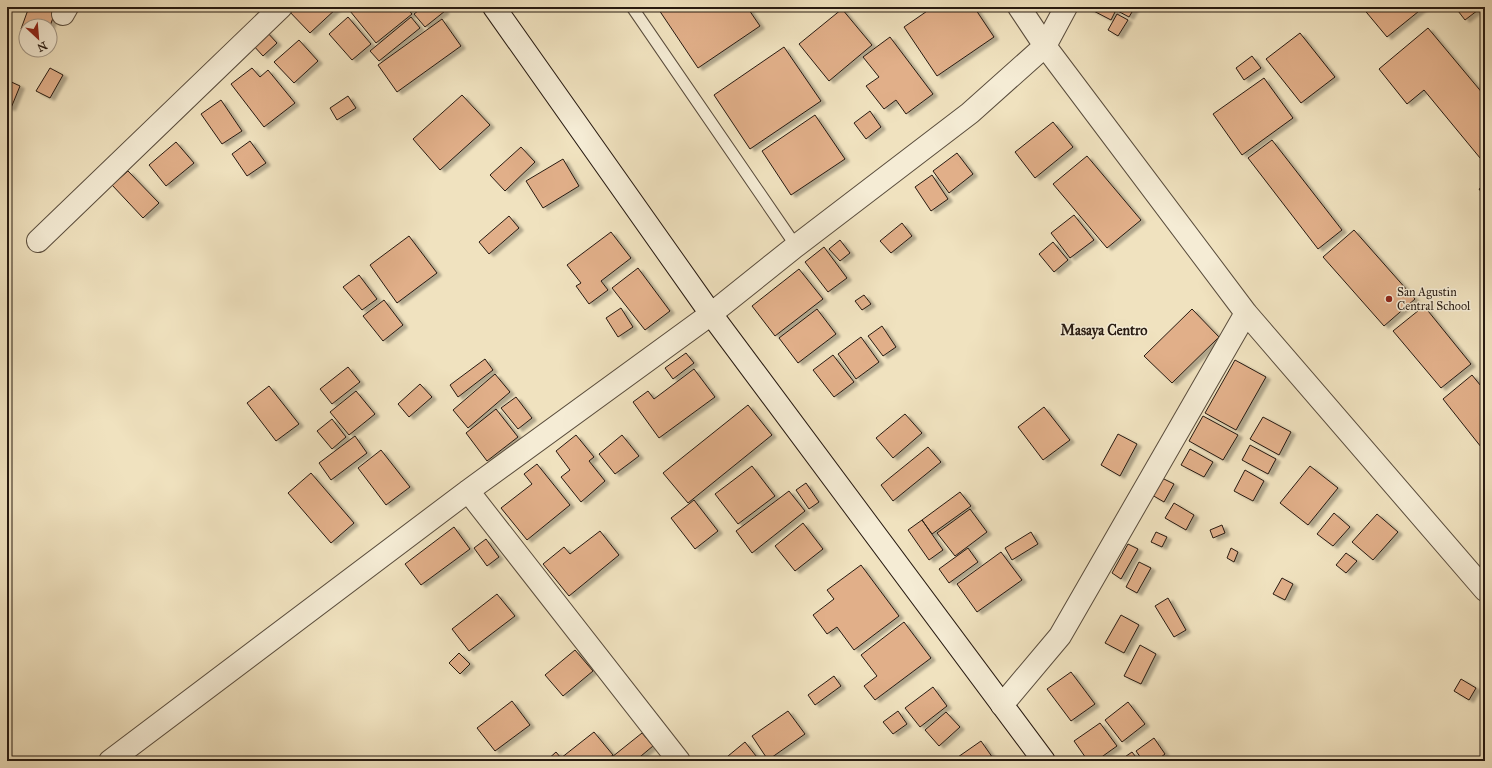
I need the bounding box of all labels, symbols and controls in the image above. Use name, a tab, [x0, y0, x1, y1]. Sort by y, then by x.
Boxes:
north arrow	[18, 18, 58, 58]
text: N	[35, 39, 49, 55]
place label: San Agustin Central School	[1397, 285, 1471, 313]
marker: San Agustin Central School	[1384, 294, 1394, 304]
district label: Masaya Centro	[1061, 322, 1147, 340]

